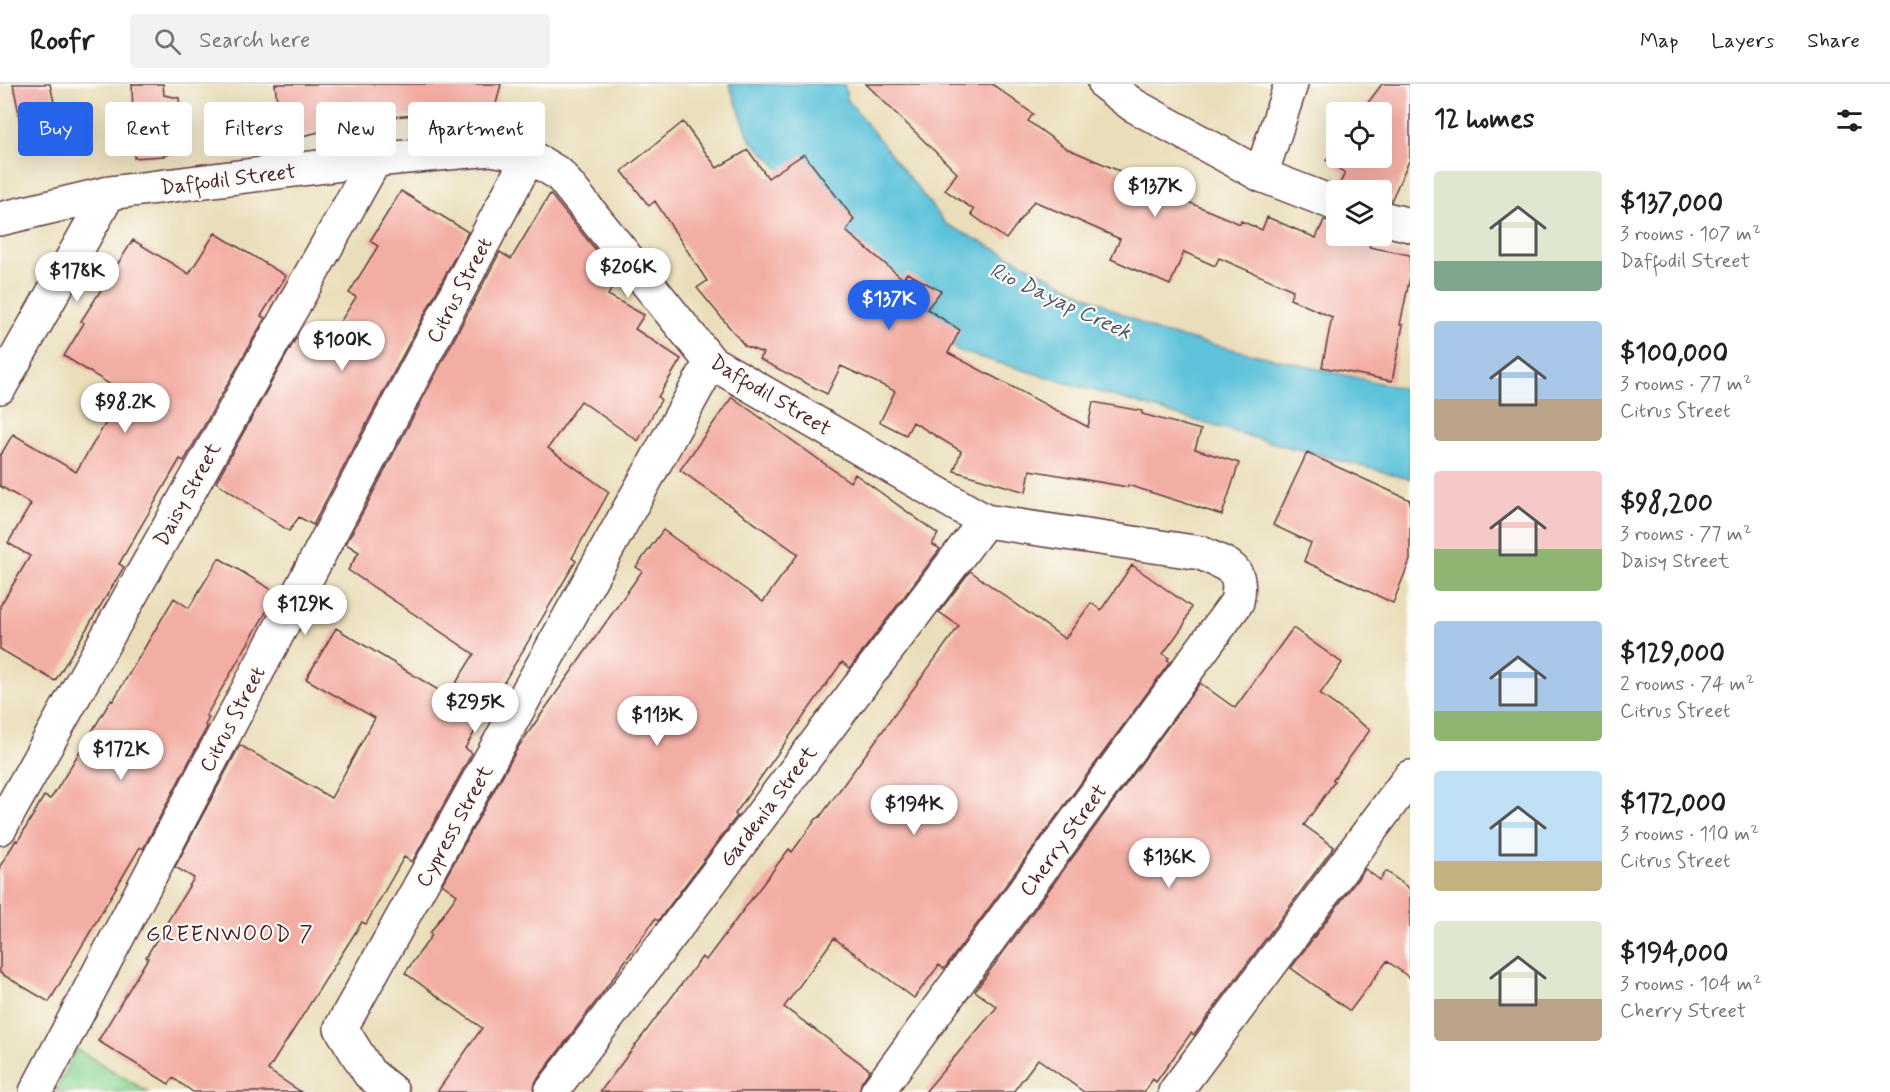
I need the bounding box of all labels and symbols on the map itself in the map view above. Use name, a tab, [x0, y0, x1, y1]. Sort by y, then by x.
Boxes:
street label: Daffodil Street	[159, 158, 298, 204]
pin: $137K	[1113, 167, 1197, 218]
street label: Citrus Street	[420, 233, 500, 348]
pin: $206K	[586, 248, 670, 299]
pin: $178K	[35, 252, 119, 303]
water label: Rio Dayap Creek	[985, 257, 1136, 347]
pin: $137K	[847, 280, 931, 331]
pin: $100K	[300, 321, 384, 372]
street label: Daffodil Street	[704, 349, 836, 445]
pin: $98.2K	[76, 383, 174, 434]
street label: Daisy Street	[148, 437, 228, 552]
pin: $129K	[263, 585, 347, 636]
street label: Citrus Street	[193, 662, 273, 777]
pin: $295K	[433, 683, 517, 734]
pin: $113K	[615, 696, 699, 747]
pin: $172K	[79, 730, 163, 781]
street label: Gardenia Street	[714, 740, 824, 873]
street label: Cypress Street	[410, 760, 500, 893]
street label: Cherry Street	[1014, 779, 1114, 902]
pin: $194K	[872, 785, 956, 836]
pin: $136K	[1127, 838, 1211, 889]
district label: GREENWOOD 7	[146, 921, 314, 949]

